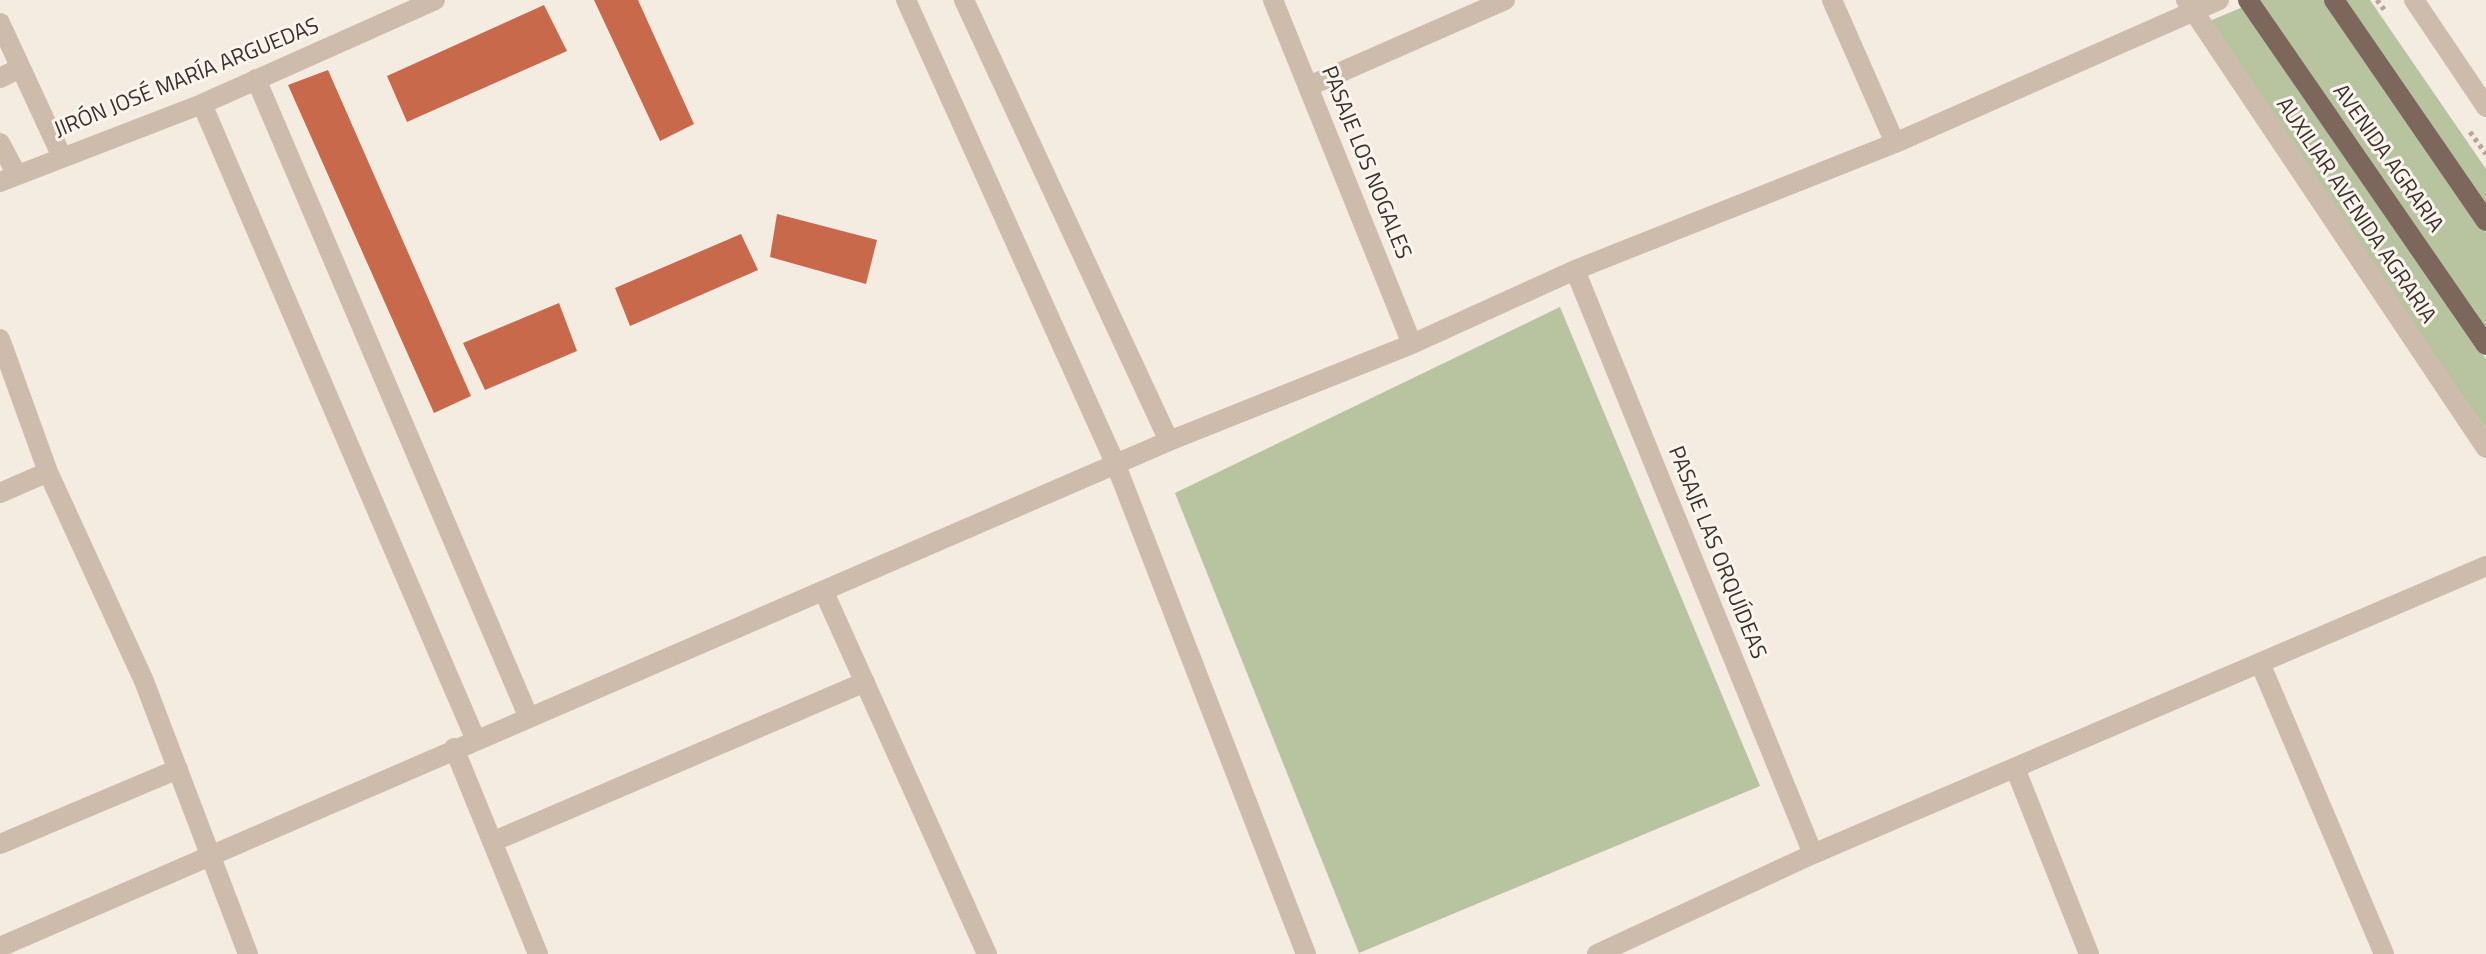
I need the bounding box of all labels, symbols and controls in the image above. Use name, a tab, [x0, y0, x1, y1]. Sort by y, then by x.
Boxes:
street label: JIRÓN JOSÉ MARÍA ARGUEDAS	[51, 14, 323, 144]
street label: PASAJE LOS NOGALES	[1314, 63, 1416, 263]
street label: AVENIDA AGRARIA	[2326, 80, 2448, 238]
street label: AUXILIAR AVENIDA AGRARIA	[2269, 93, 2441, 329]
street label: PASAJE LAS ORQUÍDEAS	[1661, 443, 1771, 663]

